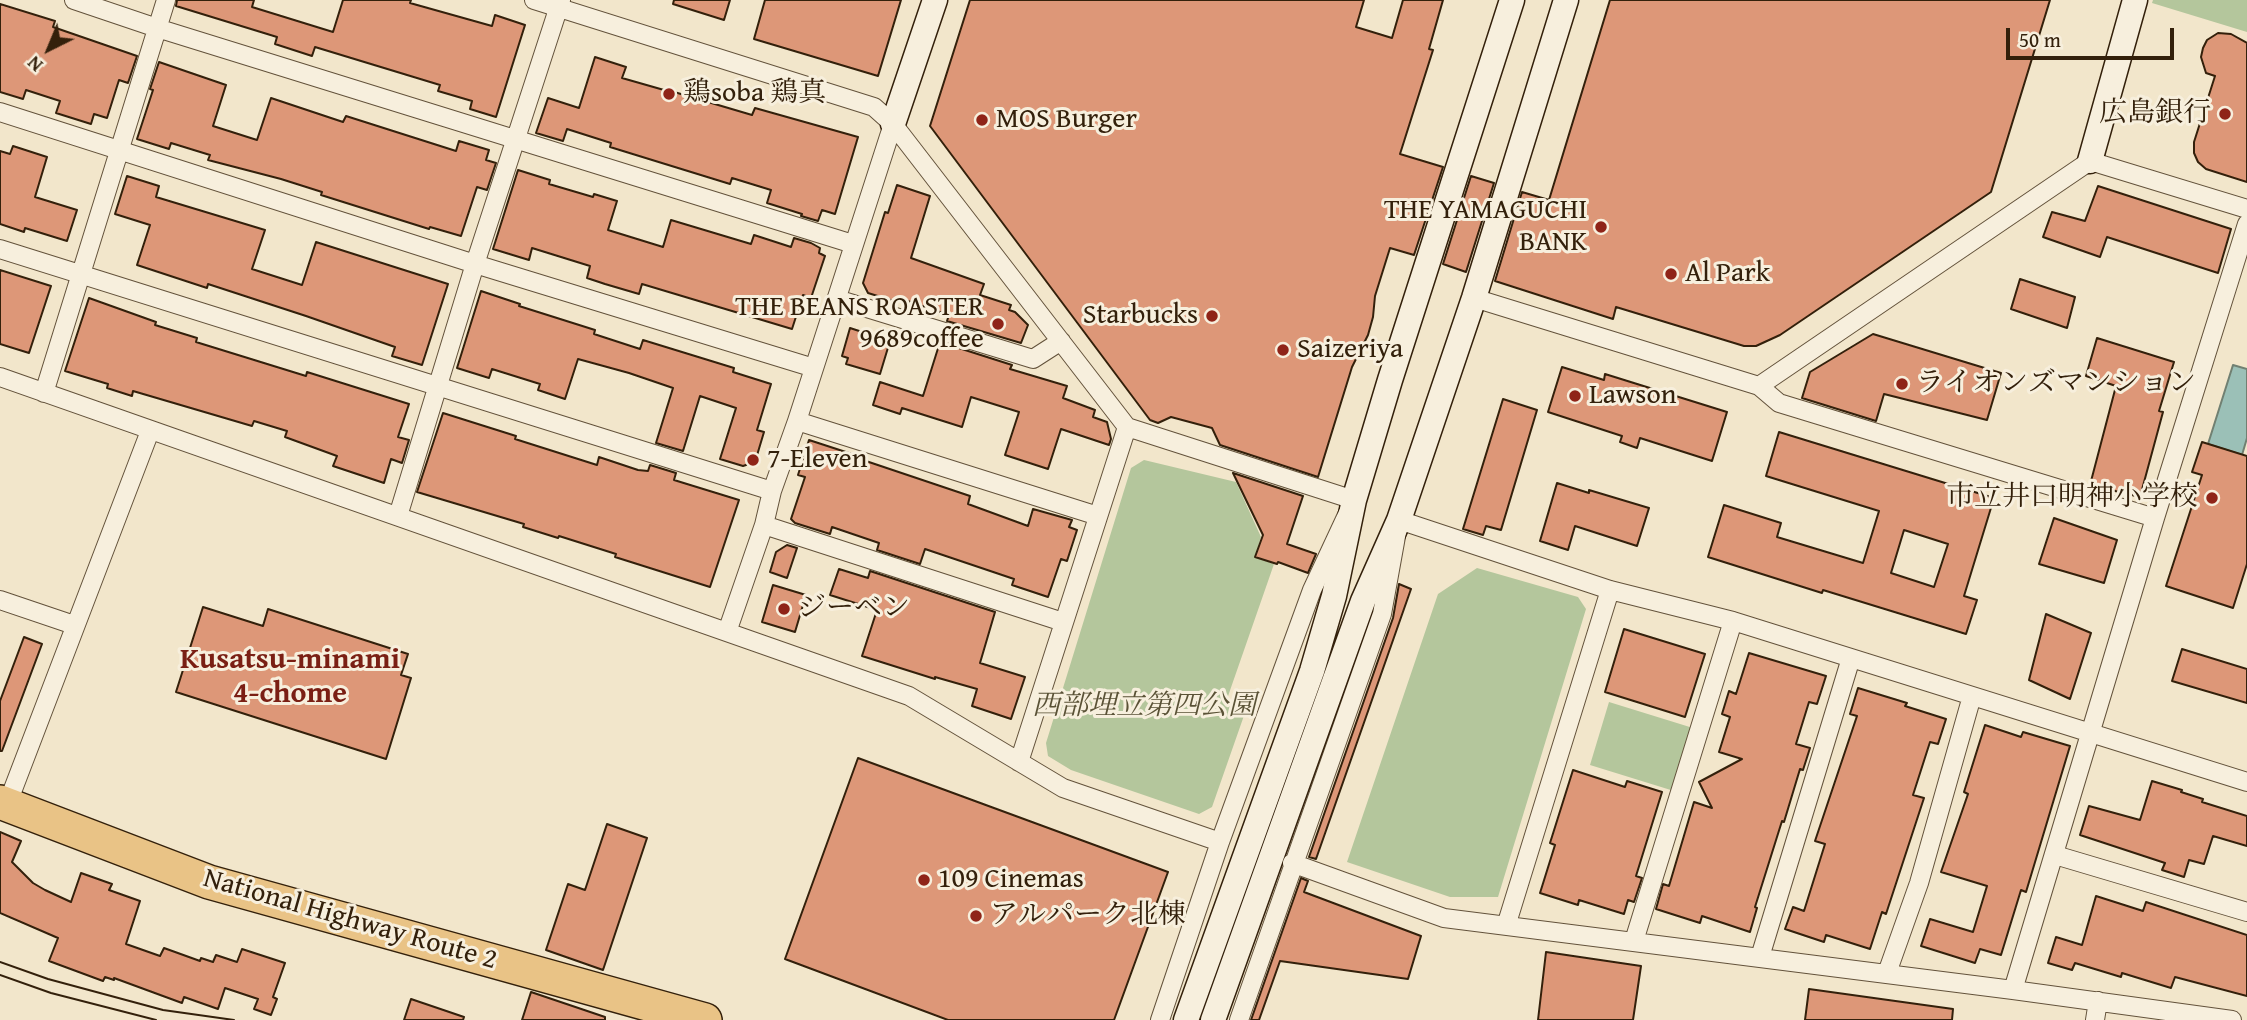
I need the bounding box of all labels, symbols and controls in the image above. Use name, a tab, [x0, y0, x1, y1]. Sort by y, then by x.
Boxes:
north arrow	[14, 14, 84, 84]
scale bar	[2009, 14, 2177, 58]
text: 50 m	[2019, 24, 2061, 55]
text: N	[20, 50, 49, 79]
place label: 鶏soba 鶏真	[683, 77, 826, 111]
marker: 鶏soba 鶏真	[661, 86, 677, 102]
place label: 広島銀行	[2099, 97, 2211, 131]
place label: MOS Burger	[996, 103, 1137, 137]
marker: 広島銀行	[2217, 106, 2233, 122]
marker: MOS Burger	[974, 112, 990, 128]
place label: THE YAMAGUCHI BANK	[1384, 194, 1587, 260]
marker: THE YAMAGUCHI BANK	[1593, 219, 1609, 235]
place label: Al Park	[1685, 257, 1770, 291]
marker: Al Park	[1663, 266, 1679, 282]
place label: THE BEANS ROASTER 9689coffee	[735, 291, 984, 357]
place label: Starbucks	[1083, 299, 1198, 333]
marker: Starbucks	[1204, 308, 1220, 324]
marker: THE BEANS ROASTER 9689coffee	[990, 316, 1006, 332]
place label: Saizeriya	[1297, 333, 1403, 367]
marker: Saizeriya	[1275, 342, 1291, 358]
place label: ライオンズマンション	[1916, 367, 2196, 401]
marker: ライオンズマンション	[1894, 376, 1910, 392]
place label: Lawson	[1589, 379, 1676, 413]
marker: Lawson	[1567, 388, 1583, 404]
place label: 7-Eleven	[767, 443, 867, 477]
marker: 7-Eleven	[745, 452, 761, 468]
place label: 市立井口明神小学校	[1946, 481, 2198, 515]
marker: 市立井口明神小学校	[2204, 490, 2220, 506]
place label: ジーベン	[798, 592, 910, 626]
marker: ジーベン	[776, 601, 792, 617]
district label: Kusatsu-minami 4-chome	[180, 642, 400, 712]
park label: 西部埋立第四公園	[1032, 690, 1256, 724]
street label: National Highway Route 2	[199, 862, 501, 978]
place label: 109 Cinemas	[938, 863, 1084, 897]
marker: 109 Cinemas	[916, 872, 932, 888]
place label: アルパーク北棟	[990, 899, 1186, 933]
marker: アルパーク北棟	[968, 908, 984, 924]

